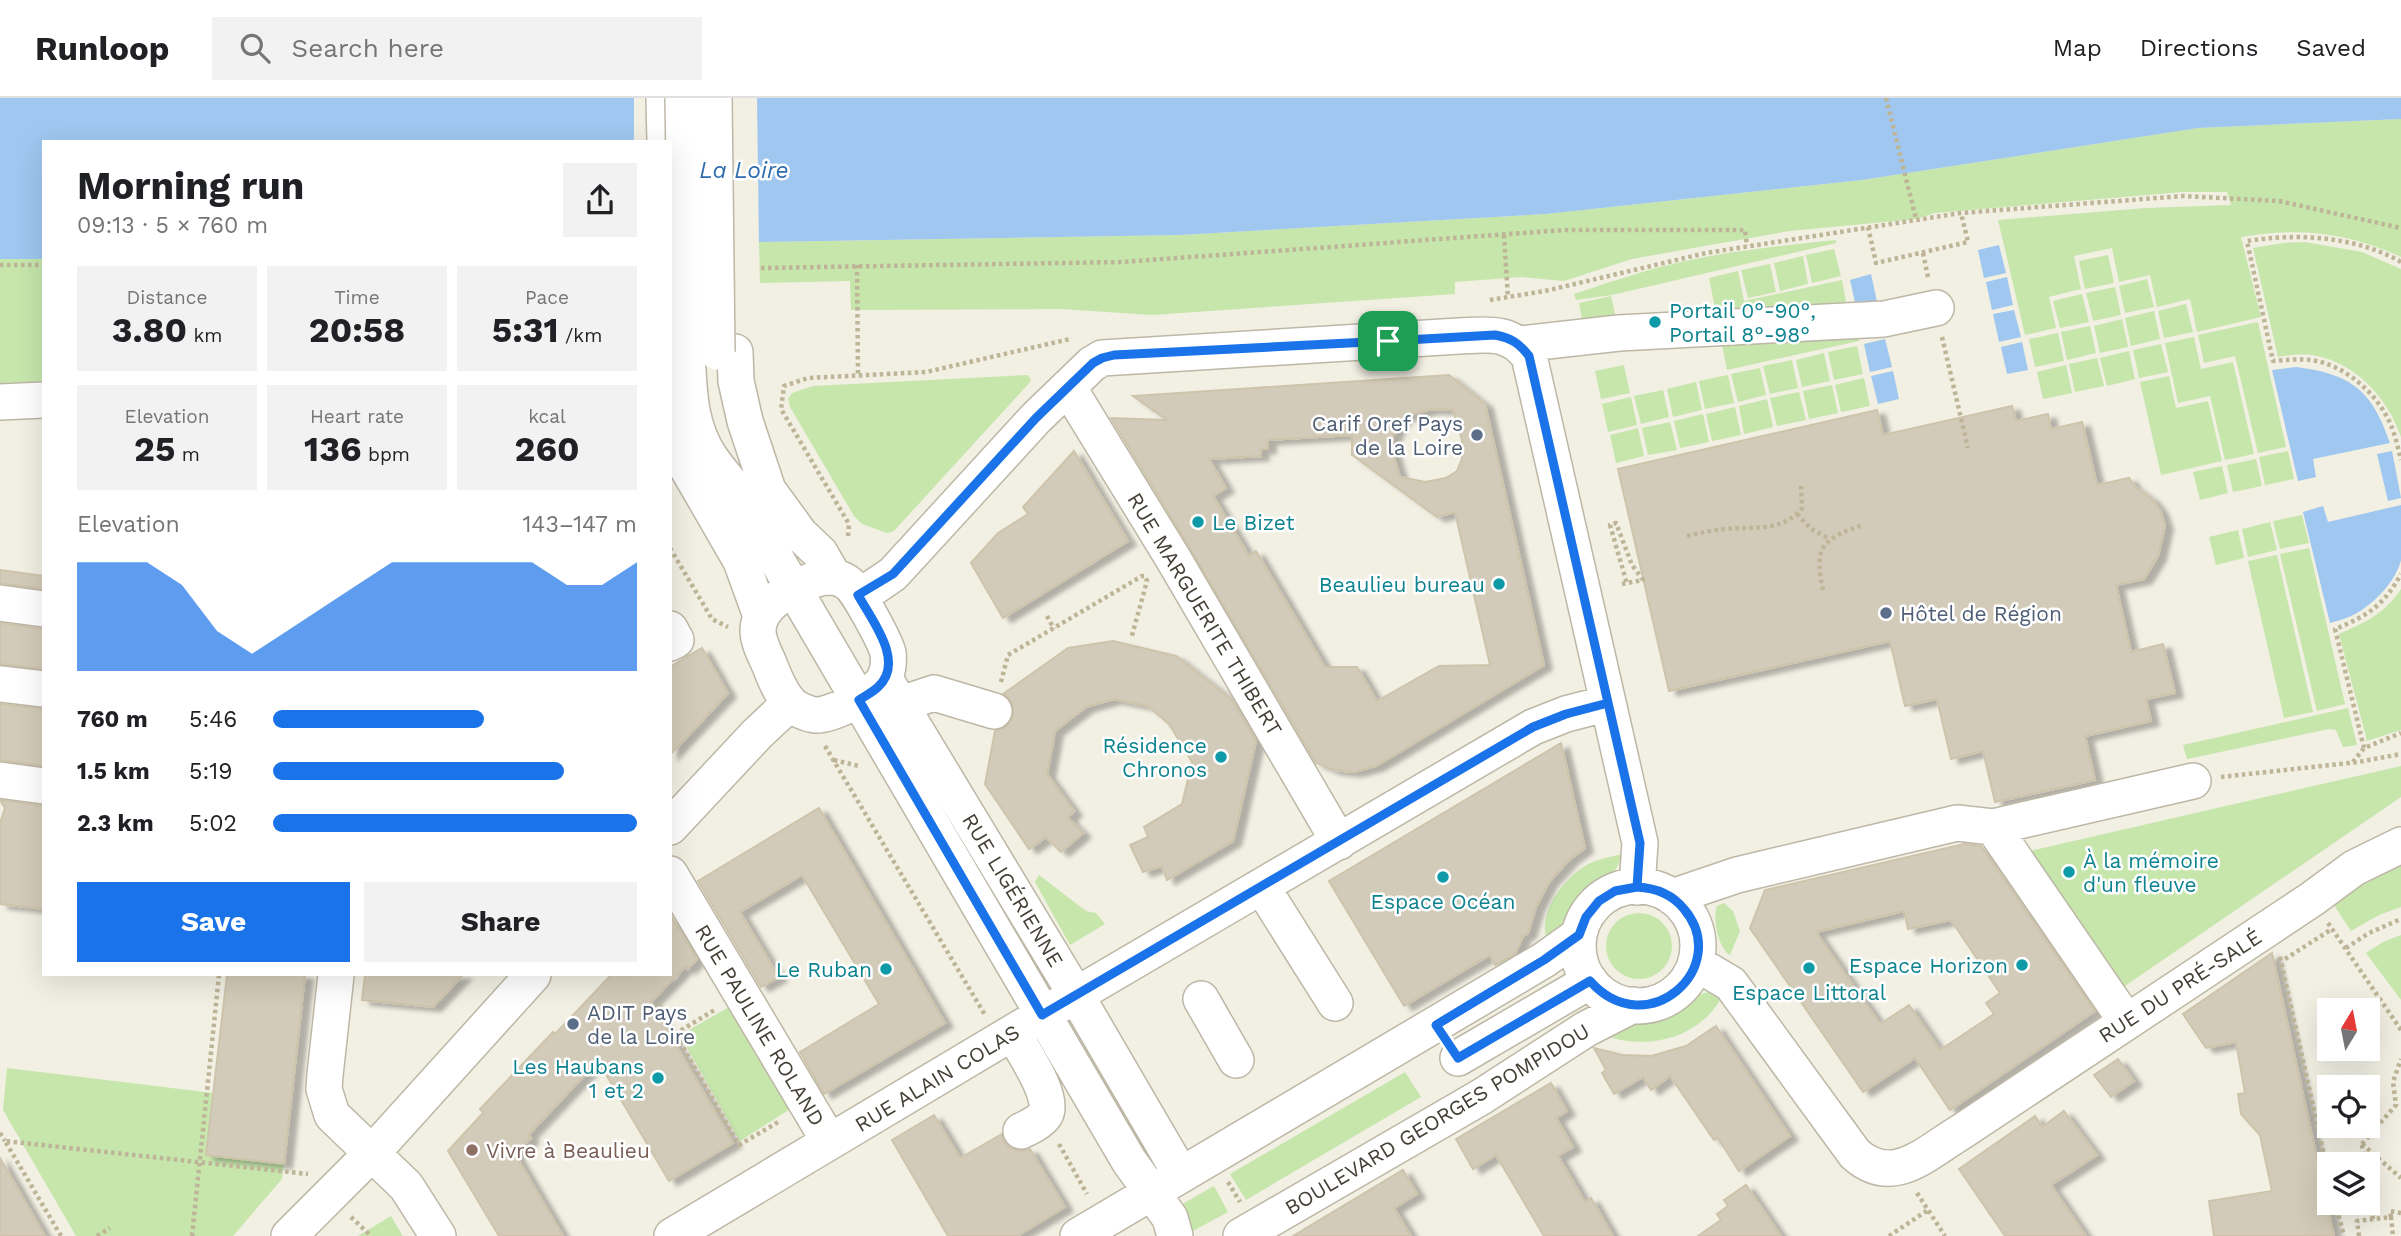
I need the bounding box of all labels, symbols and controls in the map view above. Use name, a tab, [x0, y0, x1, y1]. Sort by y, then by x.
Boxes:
search box	[212, 17, 702, 80]
text: Runloop	[35, 29, 170, 68]
icon: search	[236, 29, 274, 67]
text: Search here	[292, 33, 444, 63]
text: Map	[2053, 34, 2102, 62]
text: Directions	[2140, 34, 2258, 62]
text: Saved	[2296, 34, 2366, 62]
water label: La Loire	[699, 157, 789, 184]
button: share	[563, 163, 637, 237]
text: Morning run	[77, 164, 304, 208]
text: 09:13 · 5 × 760 m	[77, 212, 268, 239]
text: Distance	[127, 286, 207, 309]
text: Time	[334, 286, 380, 309]
text: Pace	[525, 286, 569, 309]
place label: Portail 0°-90°, Portail 8°-98°	[1669, 298, 1816, 347]
text: 3.80	[112, 309, 187, 351]
text: 20:58	[309, 309, 405, 351]
text: 5:31	[492, 309, 559, 351]
pin	[1358, 311, 1418, 371]
marker: Portail 0°-90°, Portail 8°-98°	[1647, 314, 1663, 330]
icon: arrive	[1369, 322, 1407, 360]
text: km	[187, 324, 222, 347]
text: /km	[559, 324, 602, 347]
text: Elevation	[125, 405, 209, 428]
text: Heart rate	[310, 405, 404, 428]
text: kcal	[528, 405, 566, 428]
place label: Carif Oref Pays de la Loire	[1312, 411, 1463, 460]
marker: Carif Oref Pays de la Loire	[1469, 427, 1485, 443]
text: 25	[134, 428, 175, 470]
text: 136	[304, 428, 361, 470]
text: 260	[515, 428, 579, 470]
text: m	[175, 443, 200, 466]
text: bpm	[361, 443, 410, 466]
street label: RUE MARGUERITE THIBERT	[1122, 488, 1288, 740]
place label: Le Bizet	[1212, 510, 1295, 535]
text: Elevation	[77, 511, 180, 538]
text: 143–147 m	[522, 511, 637, 538]
marker: Le Bizet	[1190, 514, 1206, 530]
place label: Beaulieu bureau	[1319, 572, 1485, 597]
marker: Beaulieu bureau	[1491, 576, 1507, 592]
place label: Hôtel de Région	[1900, 601, 2062, 626]
marker: Hôtel de Région	[1878, 605, 1894, 621]
text: 760 m	[77, 706, 148, 733]
text: 5:46	[189, 706, 237, 733]
place label: Résidence Chronos	[1102, 733, 1207, 782]
marker: Résidence Chronos	[1213, 749, 1229, 765]
text: 1.5 km	[77, 758, 150, 785]
text: 5:19	[189, 758, 232, 785]
street label: RUE LIGÉRIENNE	[957, 809, 1069, 971]
text: 2.3 km	[77, 810, 154, 837]
text: 5:02	[189, 810, 237, 837]
place label: À la mémoire d'un fleuve	[2083, 848, 2219, 897]
marker: À la mémoire d'un fleuve	[2061, 864, 2077, 880]
marker: Espace Océan	[1435, 869, 1451, 885]
button: Save	[77, 882, 350, 962]
button: Share	[364, 882, 637, 962]
place label: Espace Océan	[1370, 889, 1516, 914]
street label: RUE PAULINE ROLAND	[690, 920, 830, 1130]
street label: RUE DU PRÉ-SALÉ	[2094, 924, 2266, 1048]
place label: Espace Horizon	[1849, 953, 2008, 978]
place label: Le Ruban	[776, 957, 872, 982]
marker: Espace Horizon	[2014, 957, 2030, 973]
marker: Espace Littoral	[1801, 960, 1817, 976]
marker: Le Ruban	[878, 961, 894, 977]
place label: Espace Littoral	[1732, 980, 1887, 1005]
north arrow	[2317, 998, 2380, 1060]
map controls	[2317, 998, 2380, 1215]
place label: ADIT Pays de la Loire	[587, 1000, 695, 1049]
marker: ADIT Pays de la Loire	[565, 1016, 581, 1032]
street label: BOULEVARD GEORGES POMPIDOU	[1280, 1018, 1594, 1220]
street label: RUE ALAIN COLAS	[850, 1019, 1024, 1137]
place label: Les Haubans 1 et 2	[512, 1054, 644, 1103]
marker: Les Haubans 1 et 2	[650, 1070, 666, 1086]
button: locate	[2317, 1075, 2380, 1138]
place label: Vivre à Beaulieu	[486, 1138, 650, 1163]
marker: Vivre à Beaulieu	[464, 1142, 480, 1158]
button: layers	[2317, 1152, 2380, 1215]

